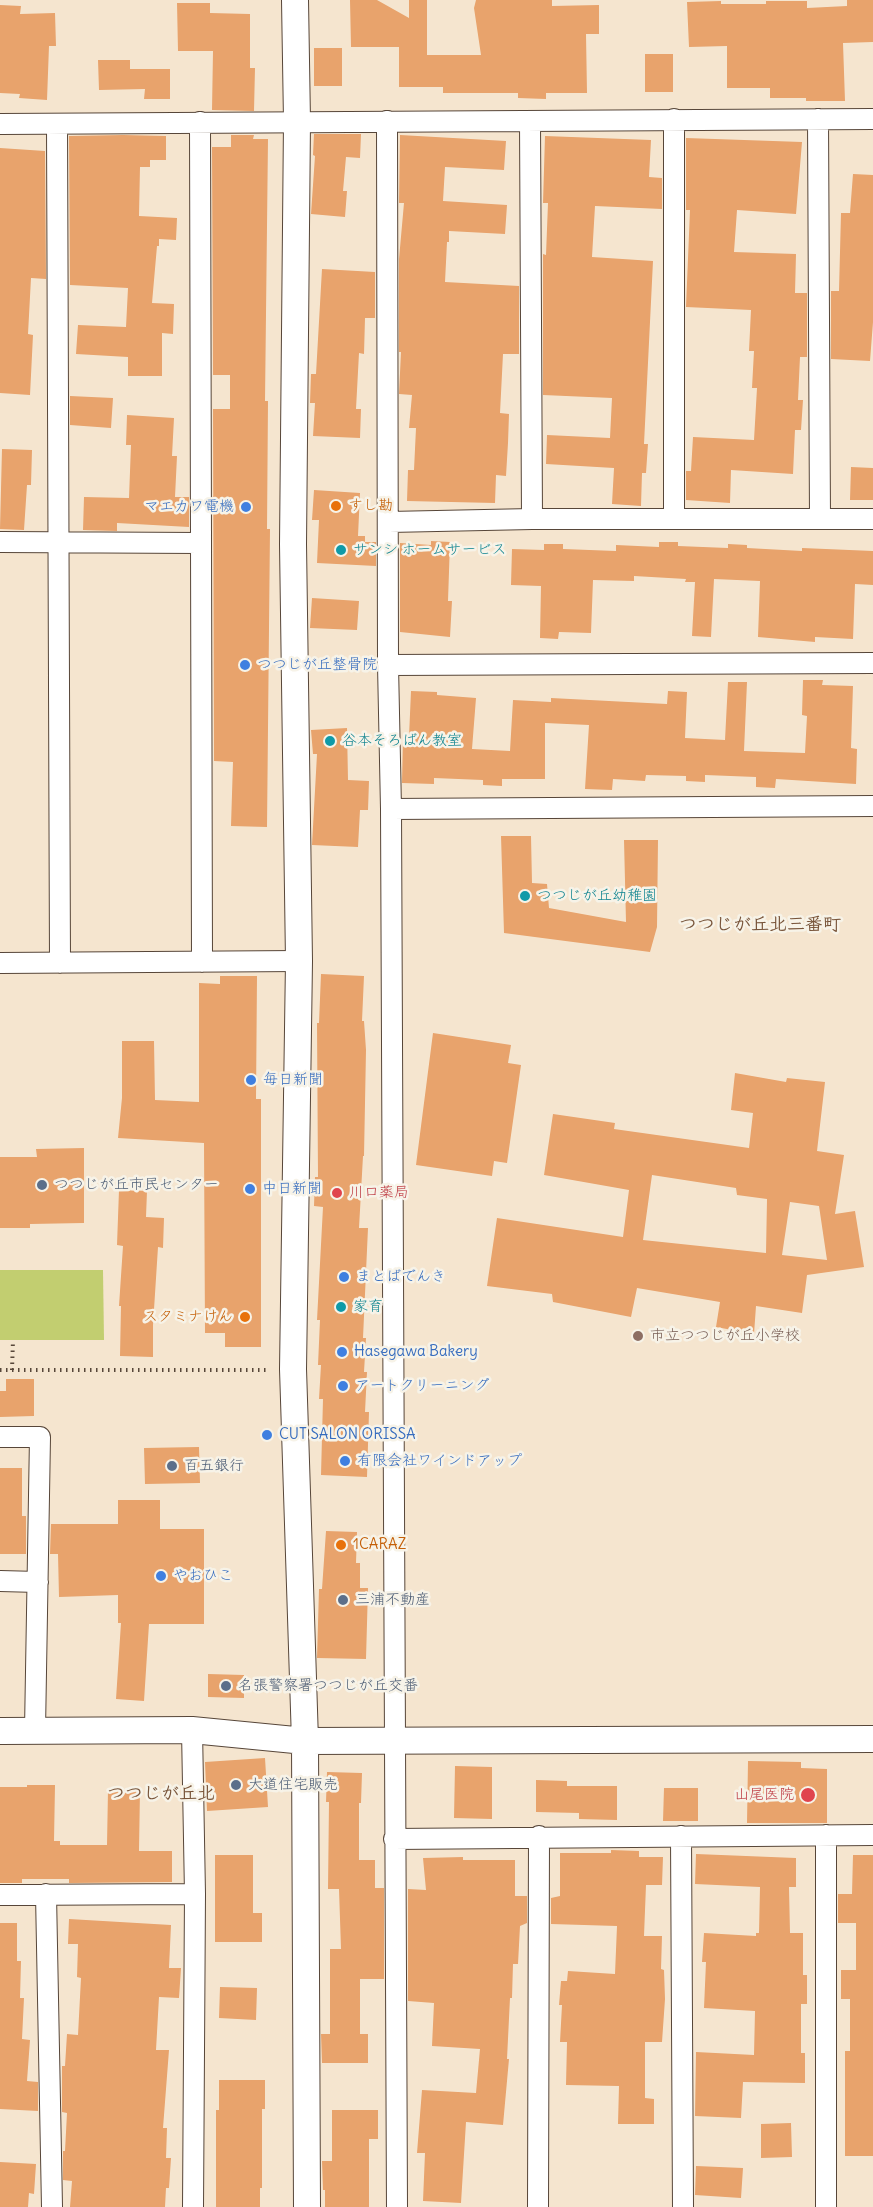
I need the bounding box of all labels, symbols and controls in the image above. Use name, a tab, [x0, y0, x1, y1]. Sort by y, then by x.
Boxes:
place label: すし勘	[348, 497, 393, 515]
place label: マエカワ電機	[144, 498, 234, 516]
marker: すし勘	[329, 499, 343, 513]
marker: マエカワ電機	[239, 500, 253, 514]
place label: サンシ ホームサービス	[353, 541, 507, 559]
marker: サンシ ホームサービス	[334, 543, 348, 557]
place label: つつじが丘整骨院	[257, 656, 377, 674]
marker: つつじが丘整骨院	[238, 658, 252, 672]
place label: 谷本そろばん教室	[342, 732, 462, 750]
marker: 谷本そろばん教室	[323, 734, 337, 748]
place label: つつじが丘幼稚園	[537, 887, 657, 905]
marker: つつじが丘幼稚園	[518, 889, 532, 903]
district label: つつじが丘北三番町	[679, 914, 841, 936]
place label: 毎日新聞	[263, 1071, 323, 1089]
marker: 毎日新聞	[244, 1073, 258, 1087]
place label: つつじが丘市民センター	[54, 1176, 219, 1194]
marker: つつじが丘市民センター	[35, 1178, 49, 1192]
place label: 中日新聞	[262, 1180, 322, 1198]
marker: 中日新聞	[243, 1182, 257, 1196]
place label: 川口薬局	[349, 1184, 409, 1202]
marker: 川口薬局	[330, 1186, 344, 1200]
place label: まとばでんき	[356, 1268, 446, 1286]
marker: まとばでんき	[337, 1270, 351, 1284]
place label: 家育	[353, 1298, 383, 1316]
marker: 家育	[334, 1300, 348, 1314]
place label: スタミナけん	[143, 1308, 233, 1326]
marker: スタミナけん	[238, 1310, 252, 1324]
place label: 市立つつじが丘小学校	[650, 1327, 800, 1345]
marker: 市立つつじが丘小学校	[631, 1329, 645, 1343]
place label: Hasegawa Bakery	[354, 1343, 478, 1361]
marker: Hasegawa Bakery	[335, 1345, 349, 1359]
place label: アートクリーニング	[355, 1377, 489, 1395]
marker: アートクリーニング	[336, 1379, 350, 1393]
place label: CUT SALON ORISSA	[279, 1426, 416, 1444]
marker: CUT SALON ORISSA	[260, 1428, 274, 1442]
place label: 有限会社ワインドアップ	[357, 1452, 522, 1470]
marker: 有限会社ワインドアップ	[338, 1454, 352, 1468]
place label: 百五銀行	[184, 1457, 244, 1475]
marker: 百五銀行	[165, 1459, 179, 1473]
place label: 1CARAZ	[353, 1536, 406, 1554]
marker: 1CARAZ	[334, 1538, 348, 1552]
place label: やおひこ	[173, 1567, 233, 1585]
marker: やおひこ	[154, 1569, 168, 1583]
place label: 三浦不動産	[355, 1591, 430, 1609]
marker: 三浦不動産	[336, 1593, 350, 1607]
place label: 名張警察署つつじが丘交番	[238, 1677, 418, 1695]
marker: 名張警察署つつじが丘交番	[219, 1679, 233, 1693]
place label: 大道住宅販売	[248, 1776, 338, 1794]
marker: 大道住宅販売	[229, 1778, 243, 1792]
district label: つつじが丘北	[107, 1783, 215, 1805]
place label: 山尾医院	[734, 1786, 794, 1804]
marker: 山尾医院	[799, 1786, 817, 1804]

